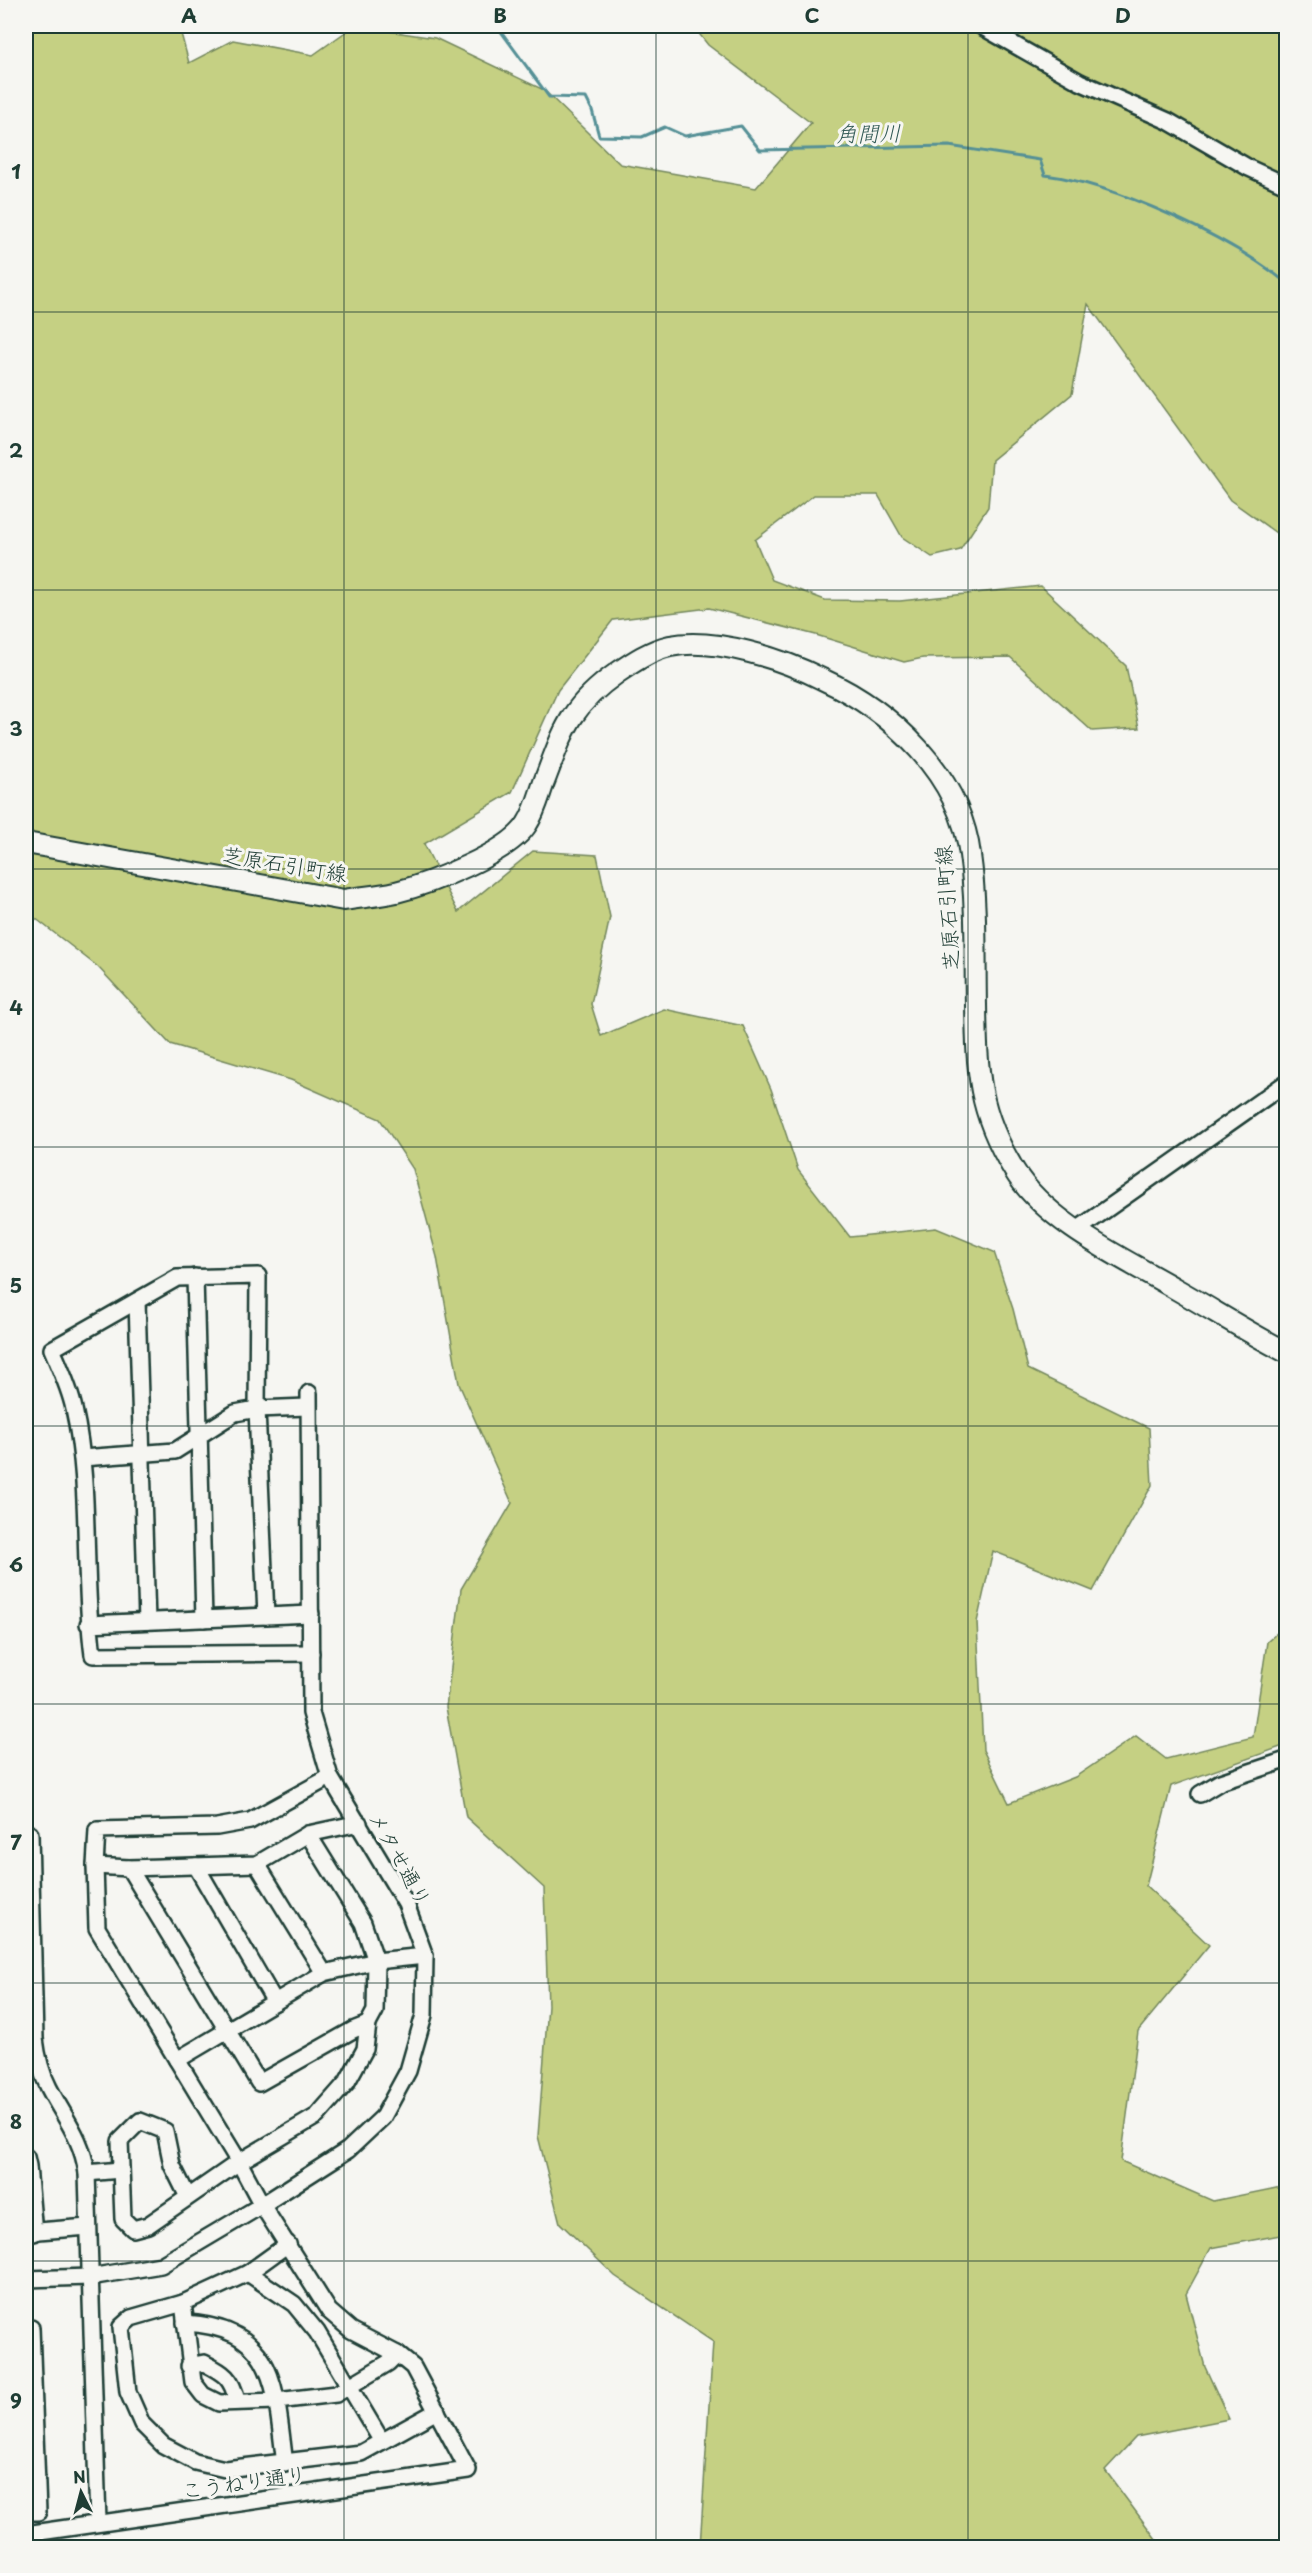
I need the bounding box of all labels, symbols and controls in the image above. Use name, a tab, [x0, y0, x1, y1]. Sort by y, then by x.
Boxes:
text: A	[181, 0, 197, 30]
text: B	[493, 0, 507, 30]
text: C	[804, 0, 820, 30]
text: D	[1115, 0, 1131, 30]
water label: 角間川	[835, 115, 901, 149]
text: 1	[11, 156, 21, 186]
text: 2	[9, 435, 23, 465]
text: 3	[9, 713, 23, 743]
street label: 芝原石引町線	[220, 837, 350, 889]
street label: 芝原石引町線	[926, 844, 966, 972]
text: 4	[9, 992, 23, 1022]
text: 5	[10, 1270, 22, 1300]
text: 6	[9, 1549, 23, 1579]
street label: メタせ通り	[362, 1804, 440, 1912]
text: 7	[10, 1827, 22, 1857]
text: 8	[10, 2106, 22, 2136]
text: 9	[10, 2385, 22, 2415]
street label: こうねり通り	[179, 2456, 309, 2506]
north arrow	[51, 2462, 111, 2522]
text: N	[72, 2463, 87, 2489]

